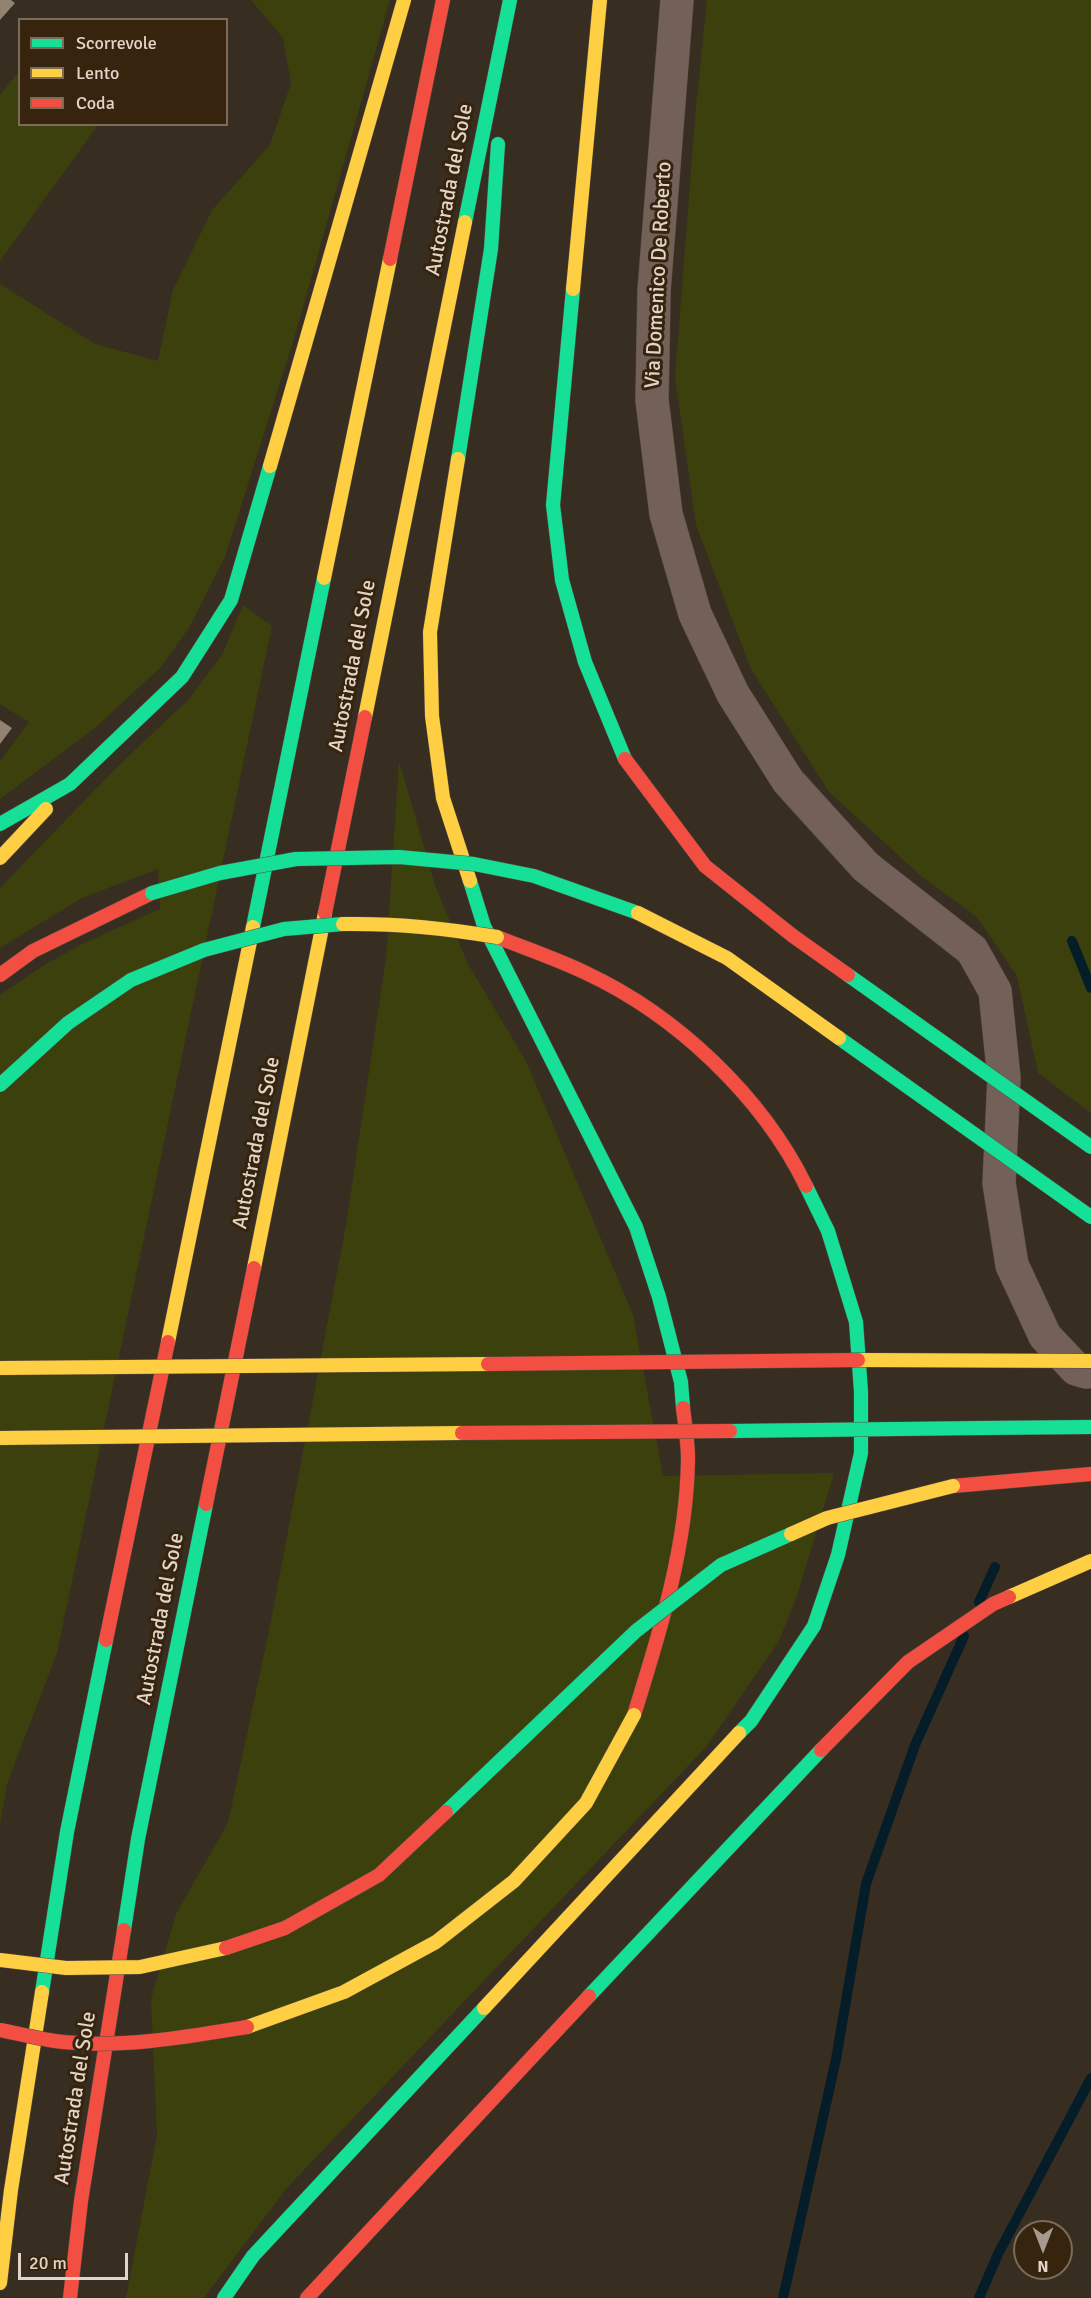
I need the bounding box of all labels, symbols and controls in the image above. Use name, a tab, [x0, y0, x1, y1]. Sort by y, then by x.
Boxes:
legend	[18, 18, 228, 126]
text: Scorrevole	[76, 32, 157, 54]
text: Lento	[76, 62, 119, 84]
text: Coda	[76, 92, 115, 114]
street label: Autostrada del Sole	[421, 102, 479, 278]
street label: Via Domenico De Roberto	[640, 161, 678, 389]
street label: Autostrada del Sole	[324, 578, 382, 754]
street label: Autostrada del Sole	[228, 1055, 286, 1231]
street label: Autostrada del Sole	[132, 1531, 190, 1707]
street label: Autostrada del Sole	[50, 2010, 102, 2186]
north arrow	[1013, 2220, 1073, 2280]
scale bar	[21, 2241, 130, 2279]
text: 20 m	[29, 2252, 67, 2274]
text: N	[1037, 2256, 1049, 2276]

